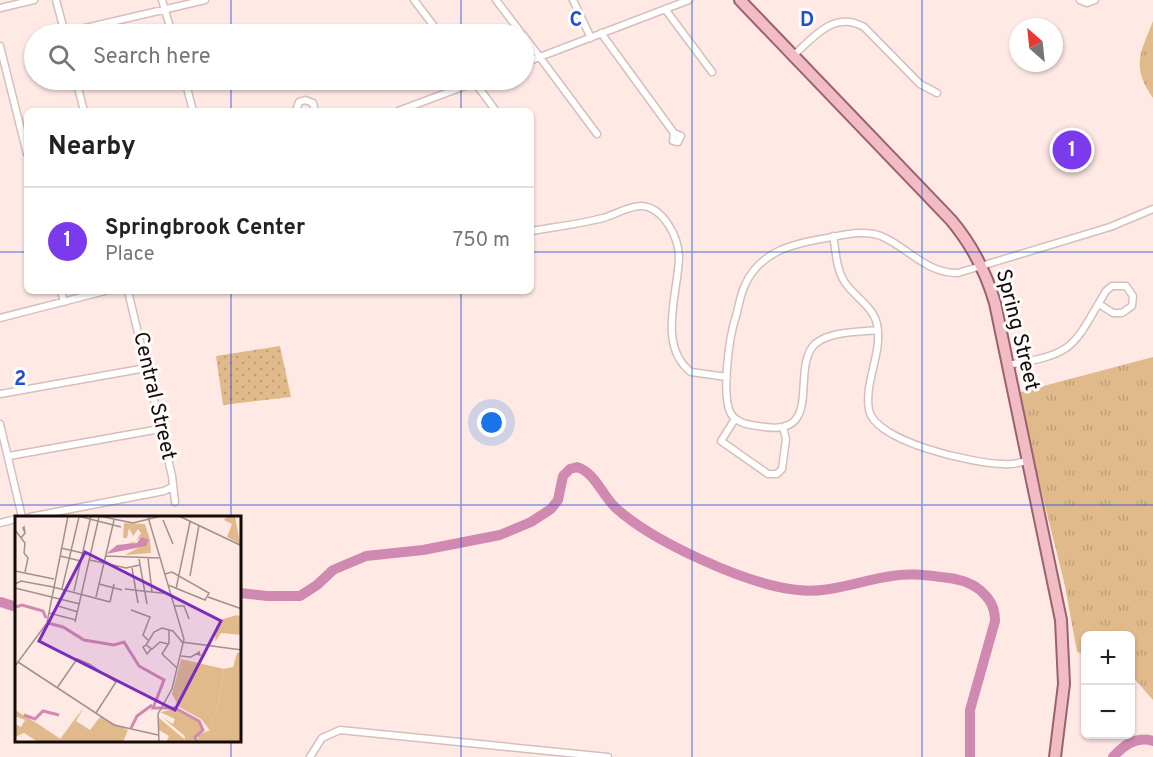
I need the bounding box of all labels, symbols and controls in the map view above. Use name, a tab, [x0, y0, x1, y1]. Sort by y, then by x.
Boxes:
text: C	[570, 8, 582, 34]
text: D	[800, 8, 814, 34]
north arrow	[1009, 18, 1063, 72]
search box	[24, 24, 534, 90]
icon: search	[45, 41, 78, 74]
text: Search here	[93, 44, 211, 71]
pin: 1	[1052, 128, 1092, 172]
text: Nearby	[48, 131, 136, 164]
text: Springbrook Center	[105, 215, 305, 242]
text: 1	[64, 228, 72, 254]
text: 750 m	[453, 228, 510, 254]
text: Place	[105, 242, 155, 268]
street label: Spring Street	[989, 266, 1045, 394]
street label: Central Street	[126, 329, 182, 463]
text: 2	[14, 367, 26, 393]
your location	[477, 408, 506, 437]
inset map	[15, 516, 242, 742]
map controls	[1081, 631, 1135, 739]
button: +	[1081, 631, 1135, 685]
button: −	[1081, 685, 1135, 739]

